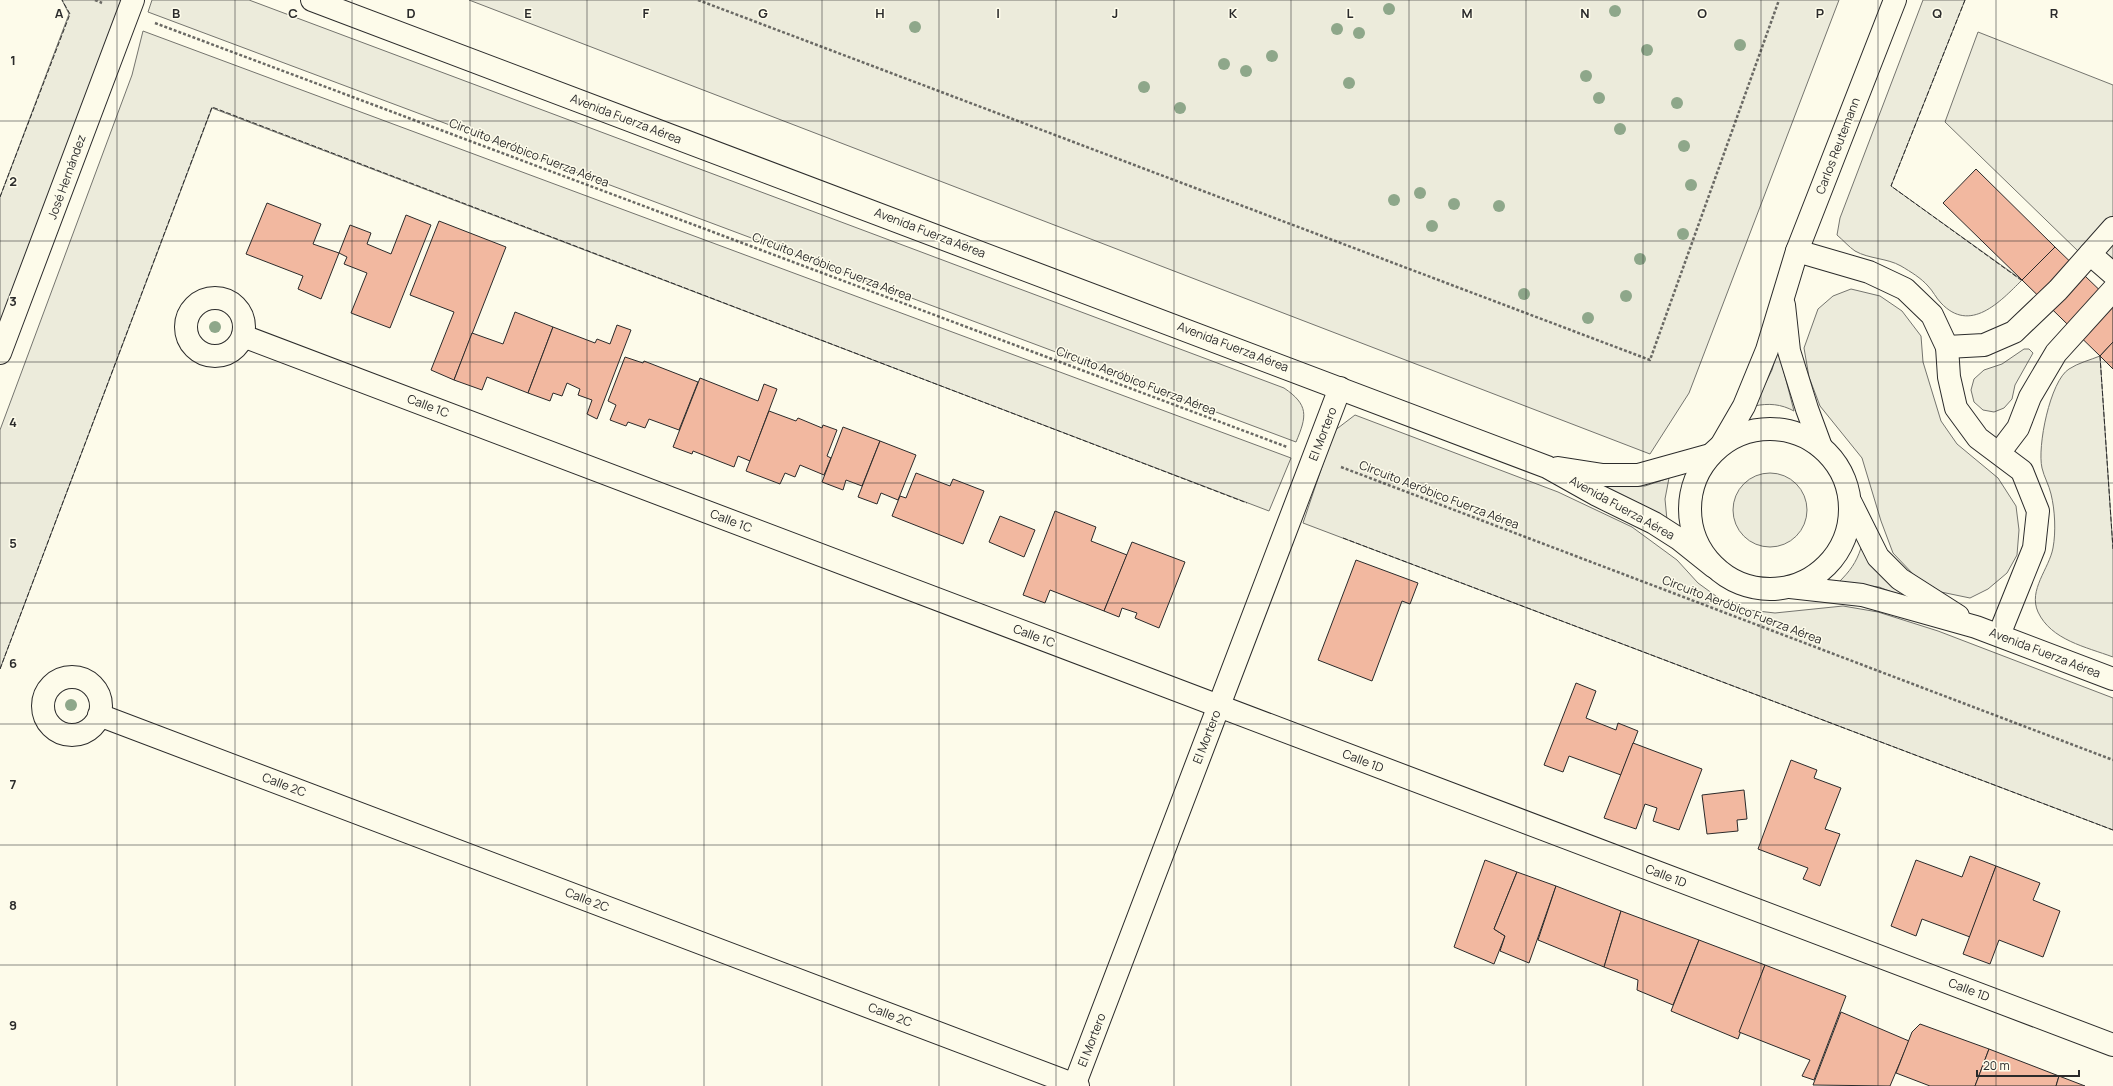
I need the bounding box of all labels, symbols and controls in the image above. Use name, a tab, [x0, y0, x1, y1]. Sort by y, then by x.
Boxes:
text: A	[55, 4, 64, 22]
text: B	[172, 4, 180, 22]
text: C	[288, 4, 298, 22]
text: D	[406, 4, 416, 22]
text: E	[524, 4, 532, 22]
text: F	[643, 4, 650, 22]
text: G	[758, 4, 768, 22]
text: H	[875, 4, 885, 22]
text: I	[996, 4, 1000, 22]
text: J	[1112, 4, 1118, 22]
text: K	[1229, 4, 1238, 22]
text: L	[1347, 4, 1354, 22]
text: M	[1461, 4, 1473, 22]
text: N	[1580, 4, 1590, 22]
text: O	[1697, 4, 1707, 22]
text: P	[1816, 4, 1824, 22]
text: Q	[1932, 4, 1942, 22]
text: R	[2050, 4, 2059, 22]
text: 1	[10, 51, 16, 69]
street label: Avenida Fuerza Aérea	[568, 89, 684, 148]
street label: Carlos Reutemann	[1811, 95, 1864, 197]
street label: Circuito Aeróbico Fuerza Aérea	[447, 114, 612, 191]
street label: José Hernández	[43, 132, 90, 222]
text: 2	[9, 172, 17, 190]
street label: Avenida Fuerza Aérea	[872, 203, 988, 262]
street label: Circuito Aeróbico Fuerza Aérea	[750, 228, 915, 305]
text: 3	[9, 292, 17, 310]
street label: Avenida Fuerza Aérea	[1175, 317, 1291, 376]
street label: Circuito Aeróbico Fuerza Aérea	[1054, 342, 1219, 419]
street label: Calle 1C	[405, 390, 452, 421]
street label: El Mortero	[1304, 404, 1341, 463]
text: 4	[9, 413, 17, 431]
street label: Circuito Aeróbico Fuerza Aérea	[1357, 456, 1522, 533]
street label: Avenida Fuerza Aérea	[1567, 472, 1678, 544]
street label: Calle 1C	[708, 505, 755, 536]
text: 5	[9, 534, 17, 552]
street label: Circuito Aeróbico Fuerza Aérea	[1660, 571, 1825, 648]
street label: Calle 1C	[1011, 620, 1058, 651]
street label: Avenida Fuerza Aérea	[1987, 623, 2103, 682]
text: 6	[9, 654, 17, 672]
street label: El Mortero	[1188, 707, 1225, 766]
street label: Calle 1D	[1340, 745, 1386, 776]
street label: Calle 2C	[260, 768, 309, 801]
text: 7	[10, 775, 17, 793]
street label: Calle 1D	[1643, 860, 1689, 891]
street label: Calle 2C	[563, 883, 612, 916]
text: 8	[9, 896, 17, 914]
street label: Calle 1D	[1946, 974, 1992, 1005]
street label: Calle 2C	[866, 998, 915, 1031]
street label: El Mortero	[1073, 1010, 1110, 1069]
text: 9	[9, 1016, 17, 1034]
scale bar	[1977, 1052, 2079, 1078]
text: 20 m	[1983, 1057, 2010, 1074]

